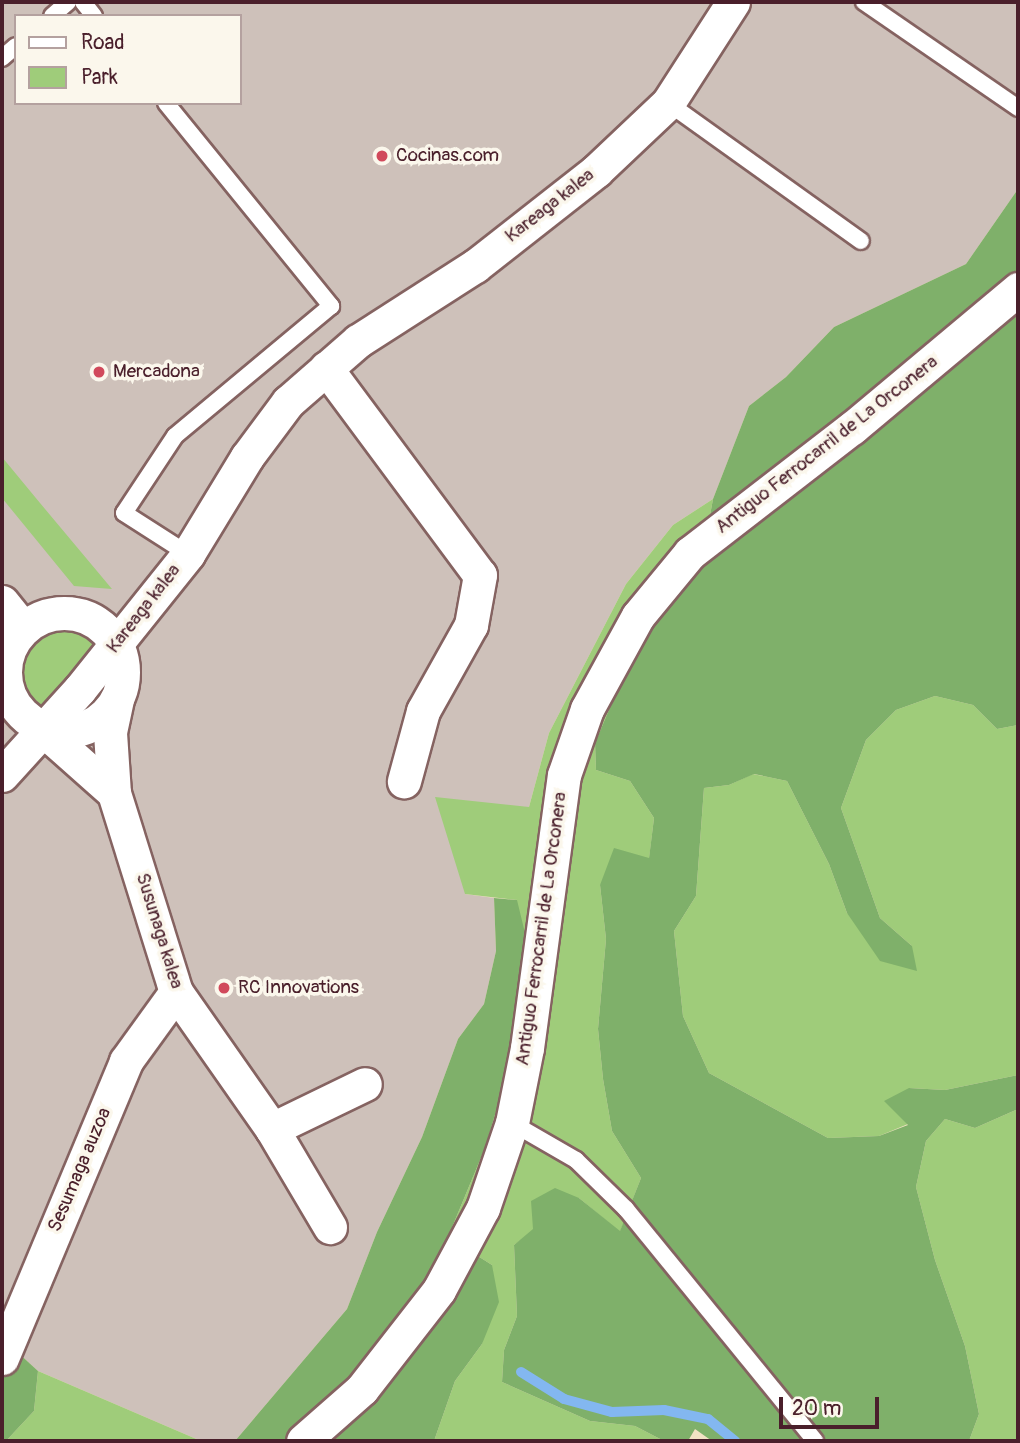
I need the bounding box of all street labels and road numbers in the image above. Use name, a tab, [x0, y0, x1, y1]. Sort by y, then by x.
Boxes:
street label: Kareaga kalea	[501, 164, 599, 248]
street label: Antiguo Ferrocarril de La Orconera	[711, 351, 943, 539]
street label: Kareaga kalea	[102, 560, 186, 658]
street label: Antiguo Ferrocarril de La Orconera	[512, 791, 572, 1067]
street label: Susunaga kalea	[131, 870, 187, 992]
street label: Sesumaga auzoa	[44, 1104, 116, 1236]

